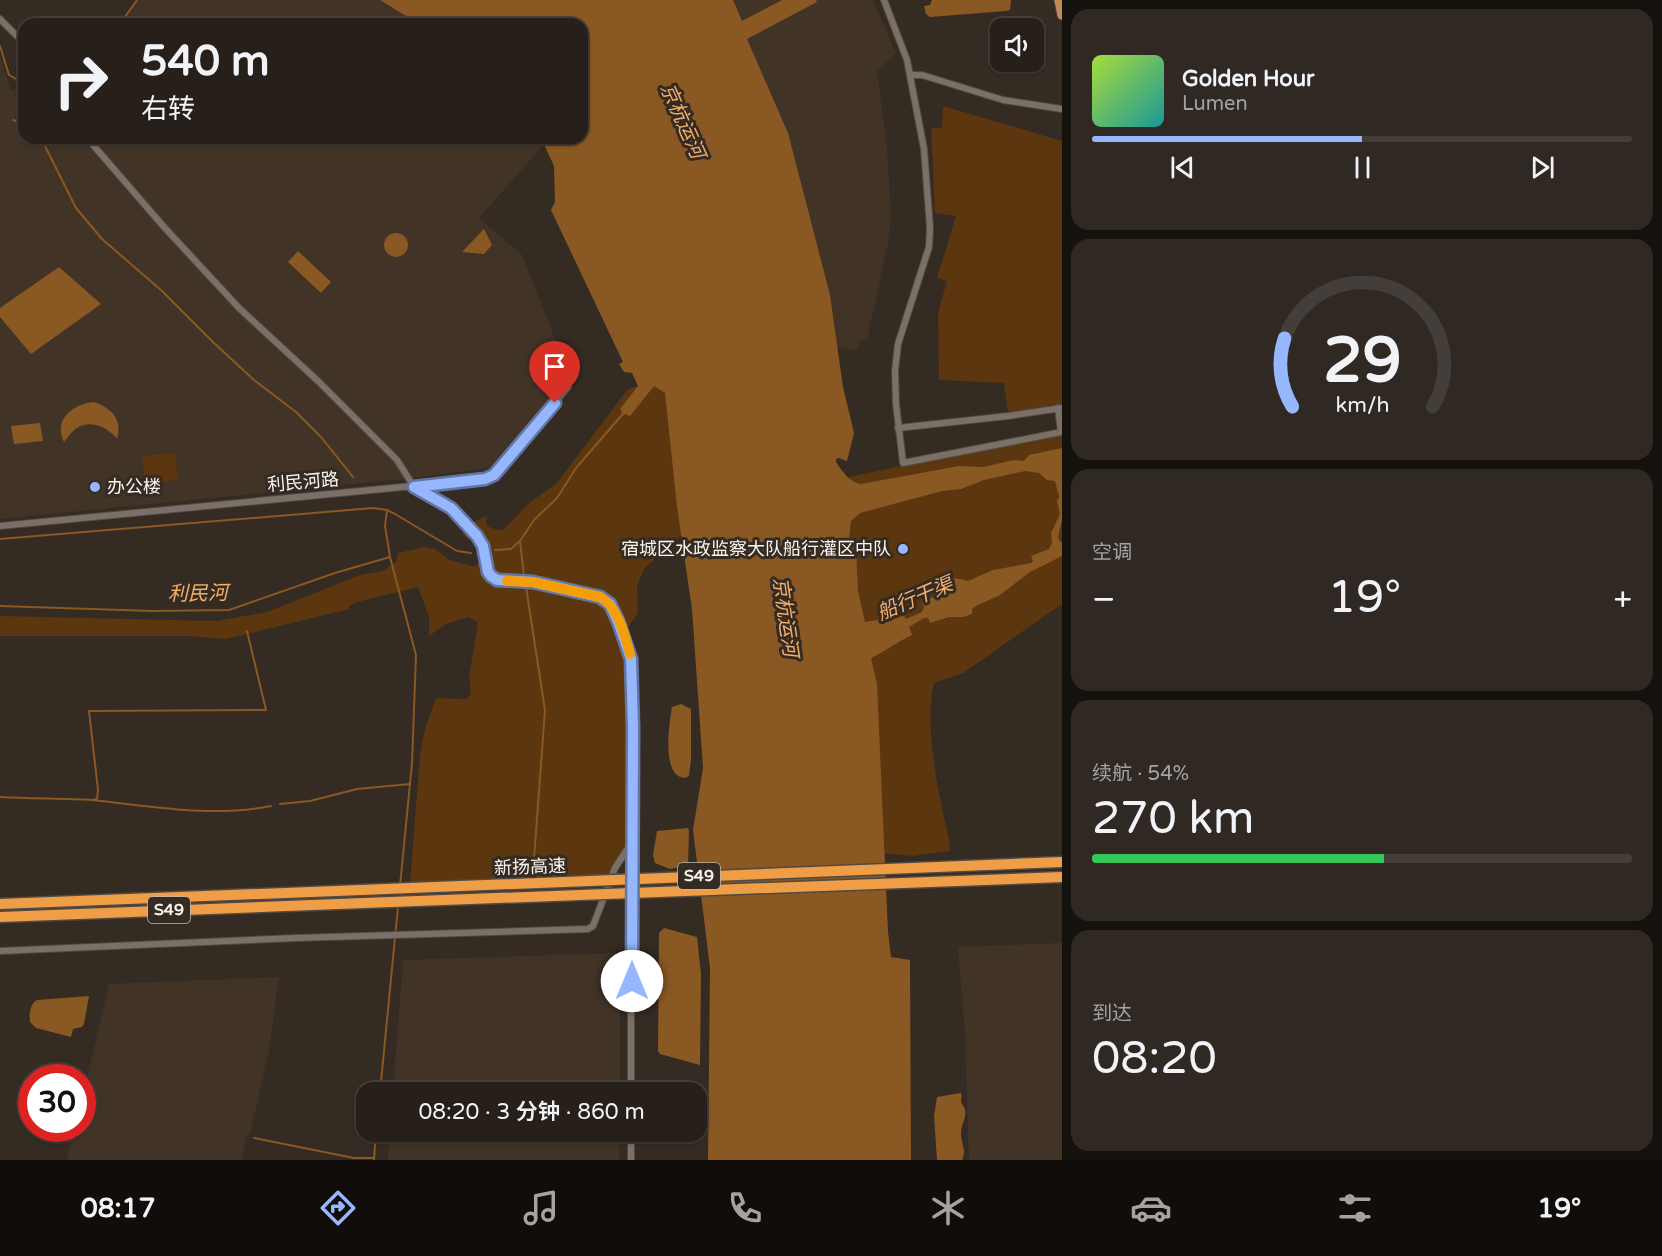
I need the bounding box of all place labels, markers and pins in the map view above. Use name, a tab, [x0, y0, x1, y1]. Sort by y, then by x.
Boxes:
pin	[529, 341, 580, 403]
place label: 办公楼	[107, 476, 161, 498]
marker: 办公楼	[88, 480, 102, 494]
place label: 宿城区水政监察大队船行灌区中队	[621, 538, 891, 560]
marker: 宿城区水政监察大队船行灌区中队	[896, 542, 910, 556]

